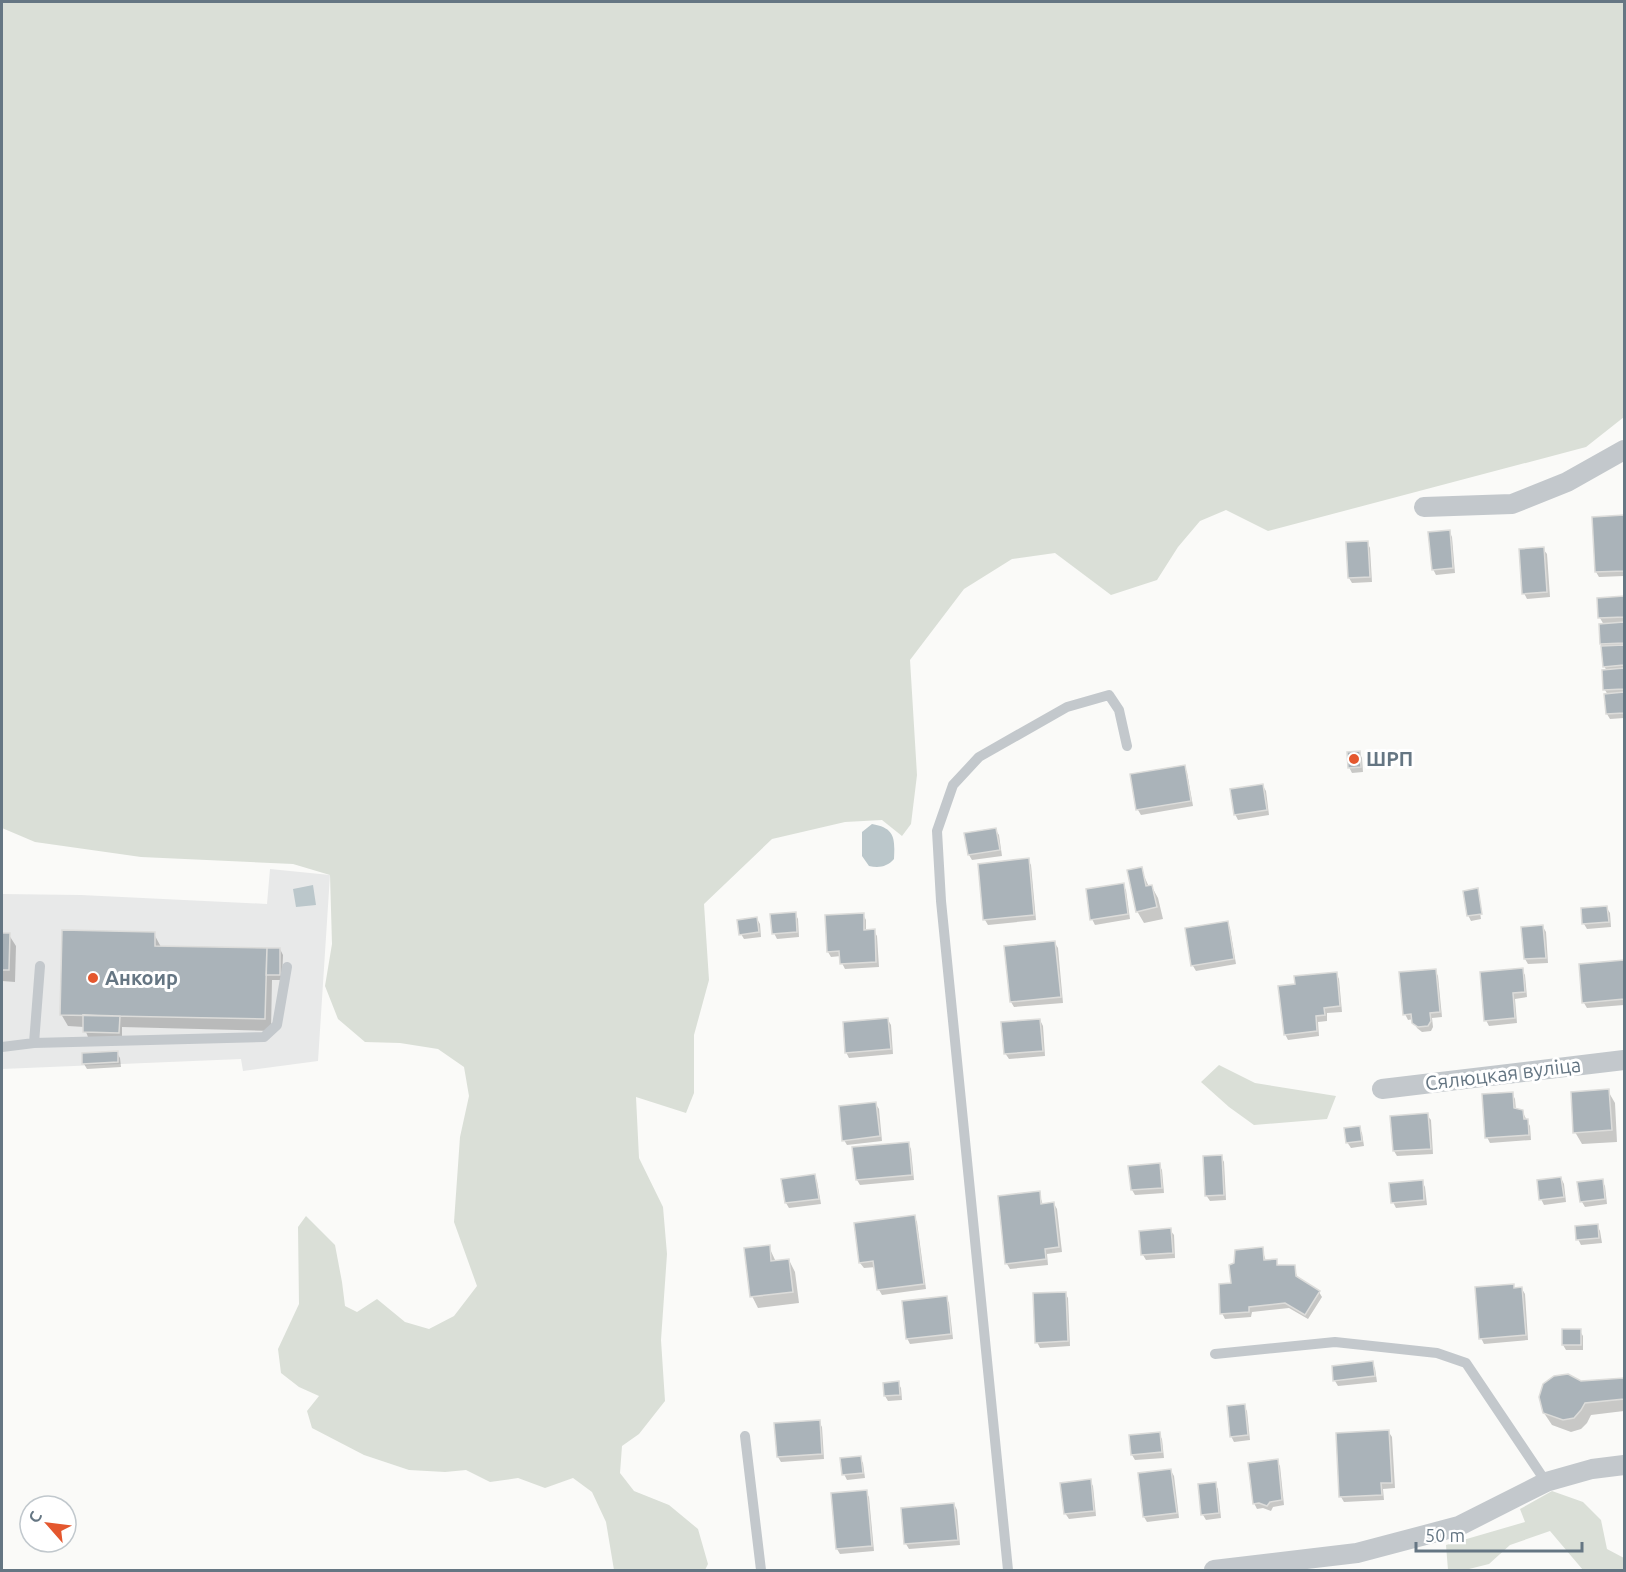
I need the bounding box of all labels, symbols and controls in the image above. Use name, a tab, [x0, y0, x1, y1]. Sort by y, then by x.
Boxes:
place label: ШРП	[1366, 747, 1413, 770]
marker: ШРП	[1347, 752, 1361, 766]
place label: Анкоир	[105, 966, 178, 989]
marker: Анкоир	[86, 971, 100, 985]
street label: Сялюцкая вуліца	[1424, 1053, 1582, 1094]
north arrow	[18, 1494, 78, 1554]
text: С	[24, 1508, 45, 1526]
scale bar	[1416, 1515, 1582, 1553]
text: 50 m	[1425, 1525, 1465, 1545]

